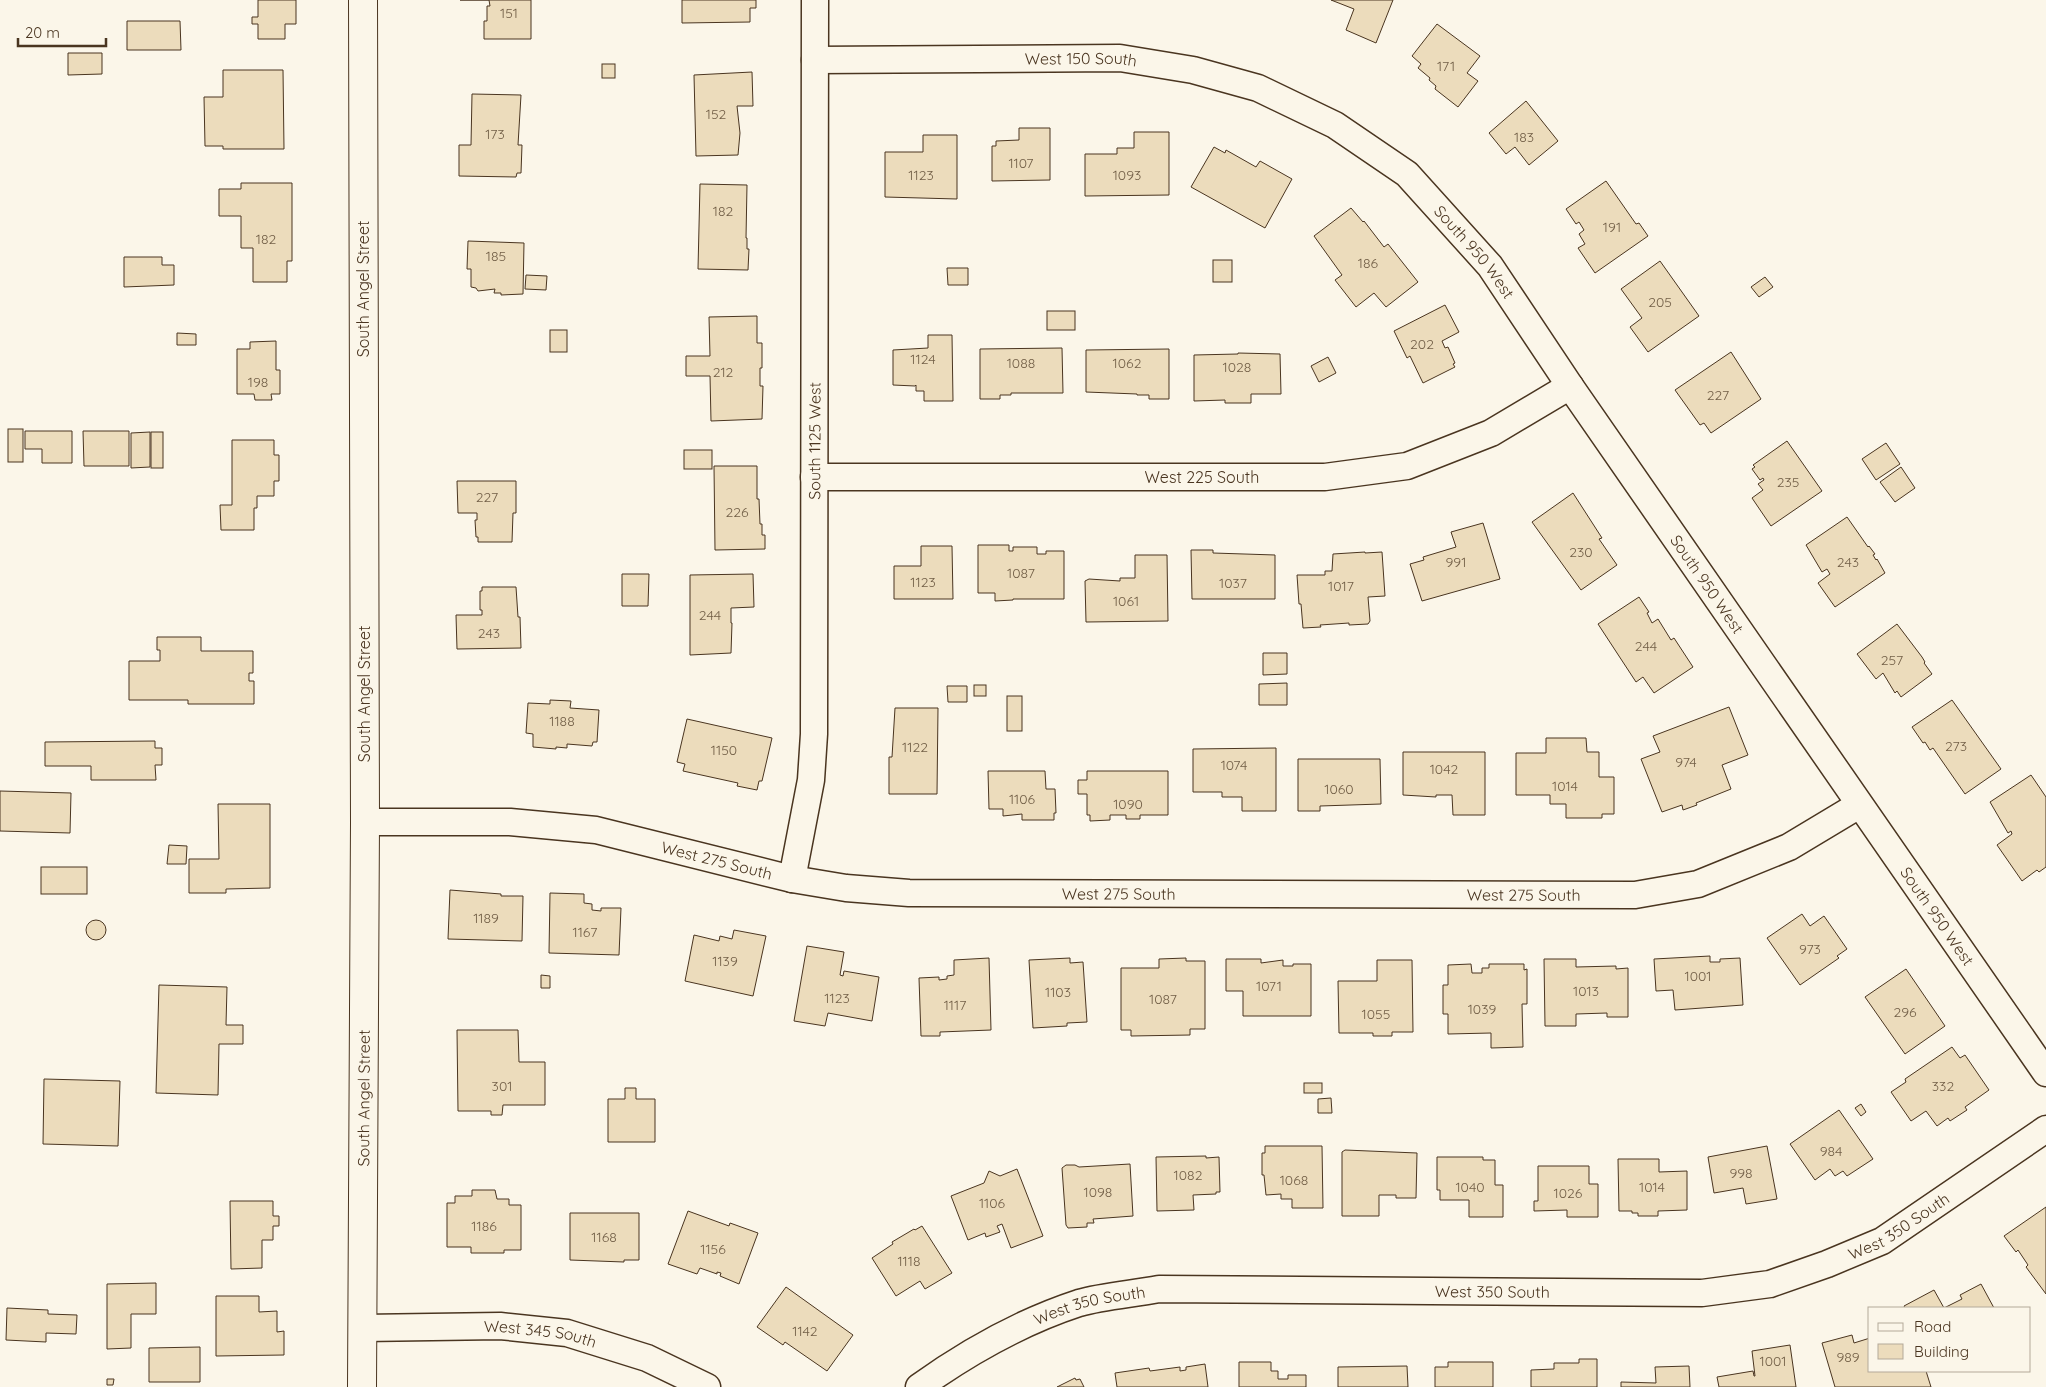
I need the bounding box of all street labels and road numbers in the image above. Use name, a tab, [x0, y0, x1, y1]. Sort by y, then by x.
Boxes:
street label: West 150 South	[1025, 48, 1139, 71]
street label: South 950 West	[1430, 201, 1519, 302]
street label: South Angel Street	[353, 221, 373, 357]
street label: South 1125 West	[804, 382, 824, 500]
street label: West 225 South	[1145, 467, 1259, 487]
street label: South 950 West	[1666, 531, 1748, 637]
street label: South Angel Street	[354, 626, 374, 762]
street label: West 275 South	[659, 837, 775, 884]
street label: South 950 West	[1896, 863, 1978, 969]
street label: West 275 South	[1062, 883, 1176, 904]
street label: West 275 South	[1467, 885, 1581, 905]
street label: South Angel Street	[353, 1030, 374, 1166]
street label: West 350 South	[1845, 1188, 1953, 1264]
street label: West 350 South	[1435, 1281, 1550, 1302]
street label: West 350 South	[1030, 1282, 1147, 1329]
street label: West 345 South	[484, 1316, 599, 1352]

